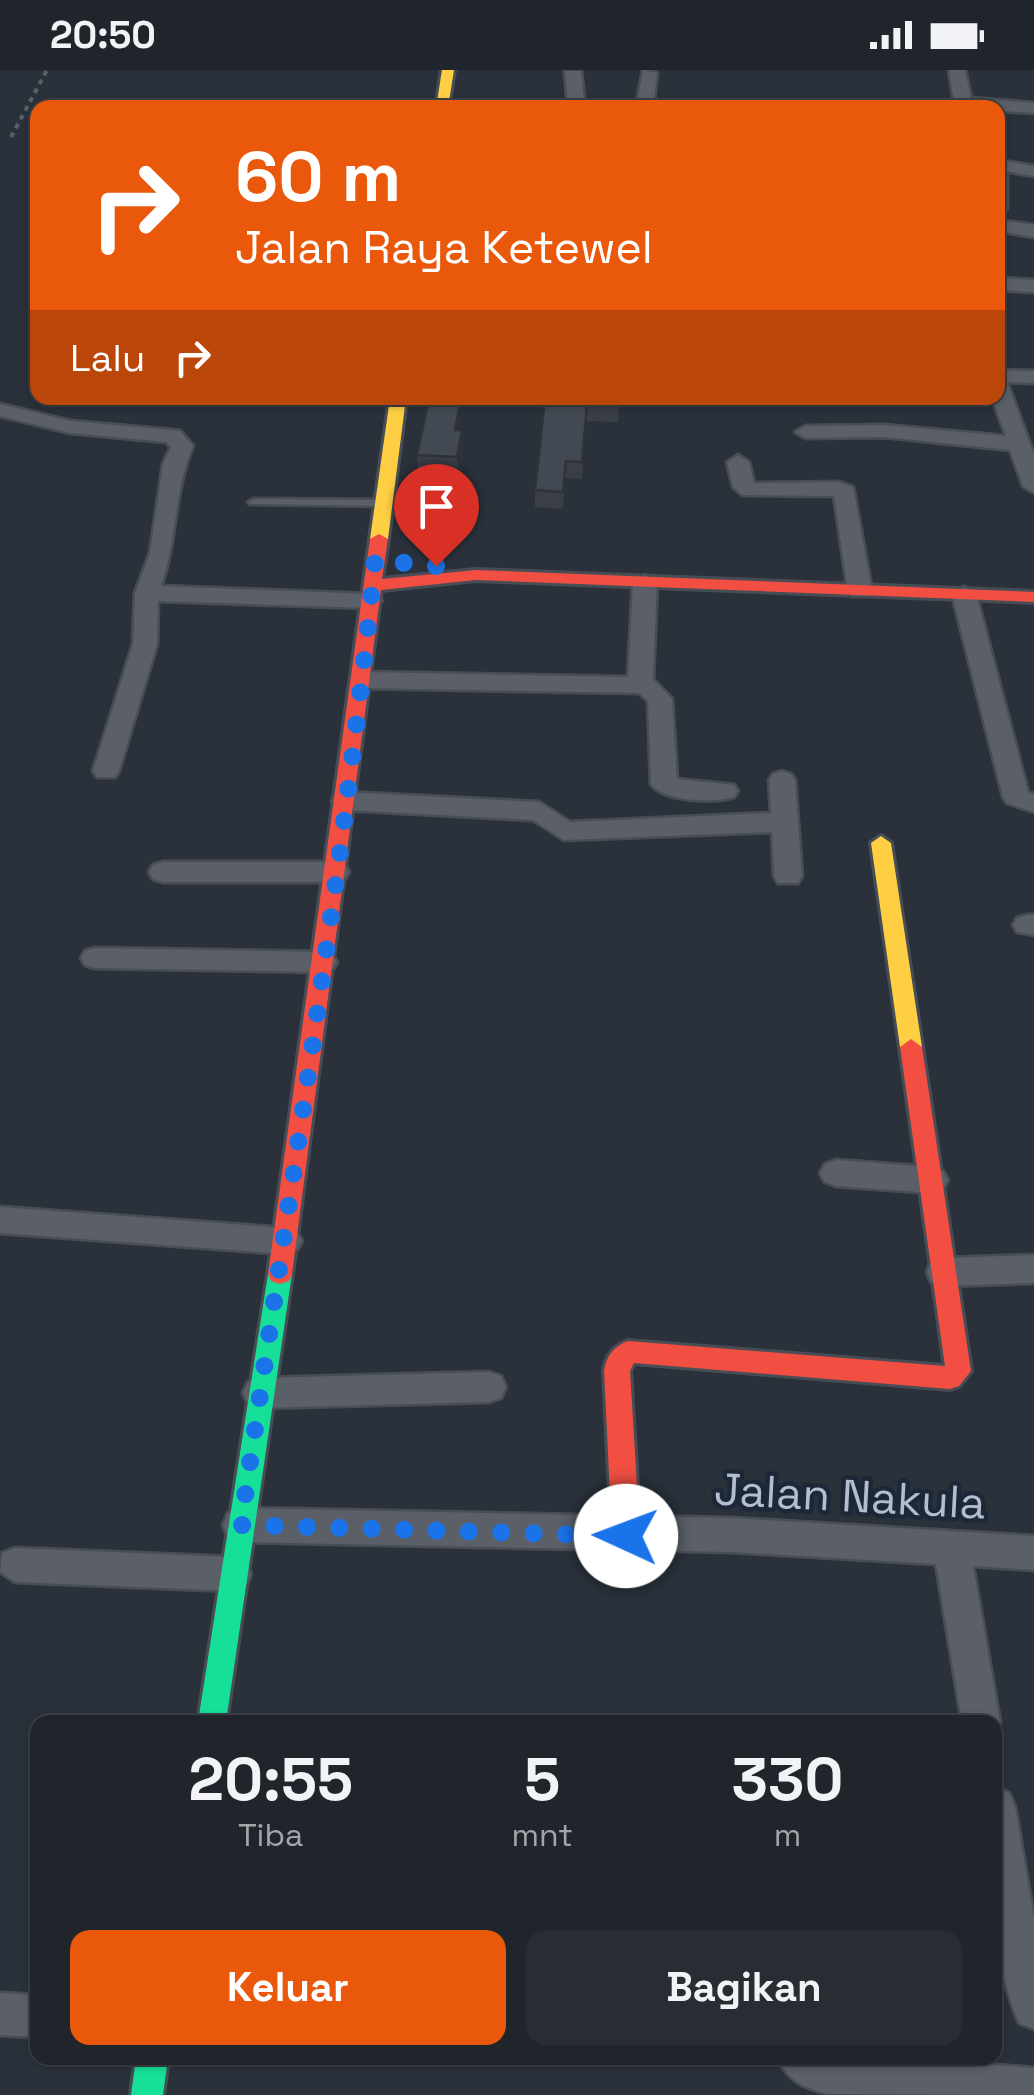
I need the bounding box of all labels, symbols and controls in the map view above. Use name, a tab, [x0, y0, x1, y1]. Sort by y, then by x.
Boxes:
text: 20:50	[50, 11, 156, 59]
text: 60 m	[235, 132, 401, 221]
icon: right	[70, 140, 200, 270]
text: Jalan Raya Ketewel	[235, 219, 653, 276]
icon: right	[165, 330, 220, 385]
text: Lalu	[70, 334, 145, 382]
pin	[394, 464, 479, 567]
icon: arrive	[409, 479, 464, 534]
street label: Jalan Nakula	[713, 1460, 987, 1532]
position arrow	[574, 1484, 678, 1588]
text: 20:55	[189, 1741, 353, 1818]
text: 5	[524, 1741, 560, 1818]
text: 330	[732, 1741, 843, 1818]
text: Tiba	[238, 1815, 303, 1855]
text: mnt	[512, 1815, 573, 1855]
text: m	[774, 1815, 801, 1855]
button: Keluar	[70, 1930, 506, 2045]
button: Bagikan	[526, 1930, 962, 2045]

